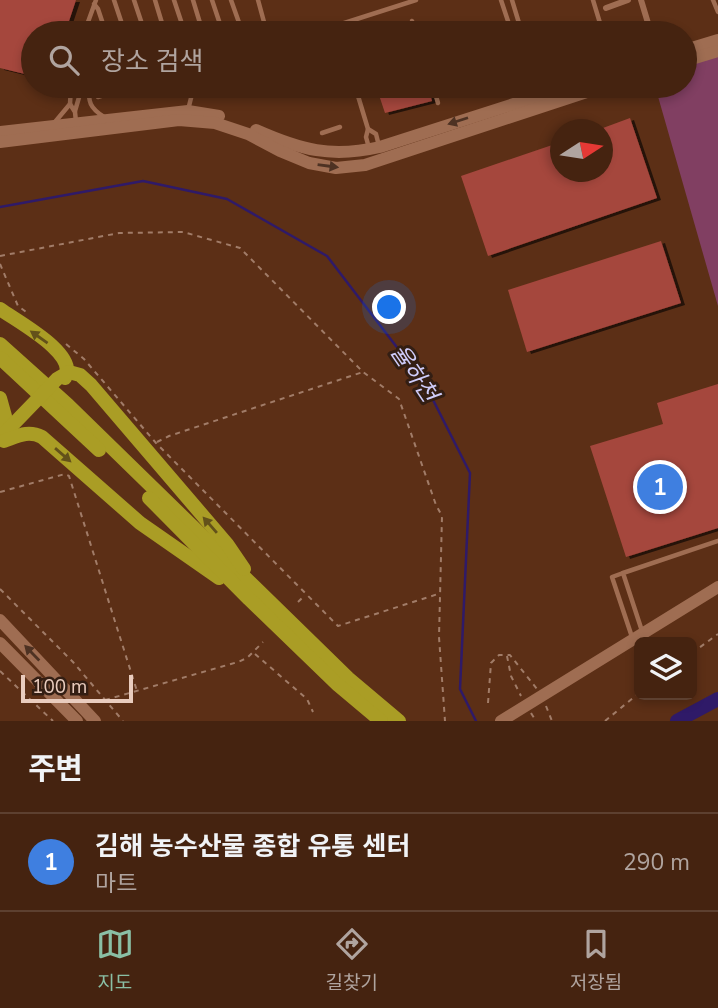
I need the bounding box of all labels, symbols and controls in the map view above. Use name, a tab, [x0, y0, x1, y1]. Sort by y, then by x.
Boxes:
search box	[21, 21, 697, 98]
icon: search	[45, 41, 83, 79]
text: 장소 검색	[101, 44, 203, 79]
one-way arrow	[448, 117, 469, 127]
north arrow	[550, 119, 613, 182]
one-way arrow	[317, 160, 339, 171]
your location	[372, 290, 406, 324]
one-way arrow	[30, 330, 48, 344]
water label: 율하천	[383, 338, 446, 410]
one-way arrow	[54, 447, 72, 463]
pin: 1	[637, 461, 683, 513]
one-way arrow	[202, 516, 218, 534]
map controls	[634, 637, 697, 700]
button: layers	[634, 637, 697, 700]
one-way arrow	[25, 645, 41, 662]
scale bar	[21, 672, 133, 704]
text: 100 m	[32, 674, 87, 700]
text: 주변	[28, 749, 83, 790]
text: 김해 농수산물 종합 유통 센터	[95, 829, 410, 864]
text: 1	[44, 847, 58, 878]
text: 290 m	[623, 847, 690, 878]
text: 마트	[95, 868, 137, 899]
tab: 지도	[96, 925, 134, 996]
tab: 길찾기	[326, 925, 378, 996]
tab: 저장됨	[570, 925, 622, 996]

